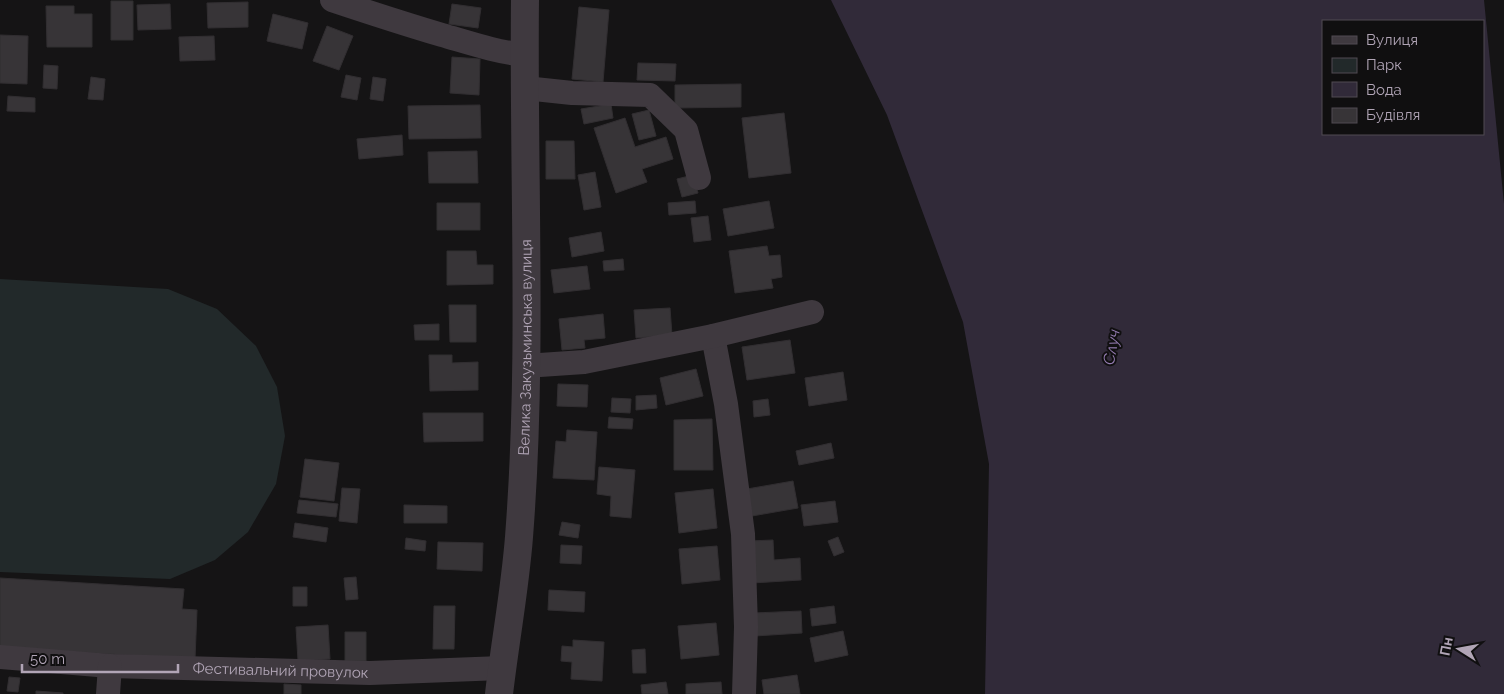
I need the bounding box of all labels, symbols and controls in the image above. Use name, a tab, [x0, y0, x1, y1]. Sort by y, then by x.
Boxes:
legend	[1322, 20, 1484, 135]
text: Вулиця	[1366, 31, 1418, 49]
text: Парк	[1366, 56, 1402, 74]
text: Вода	[1366, 81, 1402, 99]
text: Будівля	[1366, 106, 1420, 124]
street label: Велика Закузьминська вулиця	[515, 239, 536, 456]
water label: Случ	[1099, 328, 1124, 366]
north arrow	[1434, 624, 1484, 674]
text: Пн	[1437, 636, 1456, 657]
scale bar	[22, 642, 179, 674]
text: 50 m	[30, 650, 65, 668]
street label: Фестивальний провулок	[192, 659, 369, 682]

